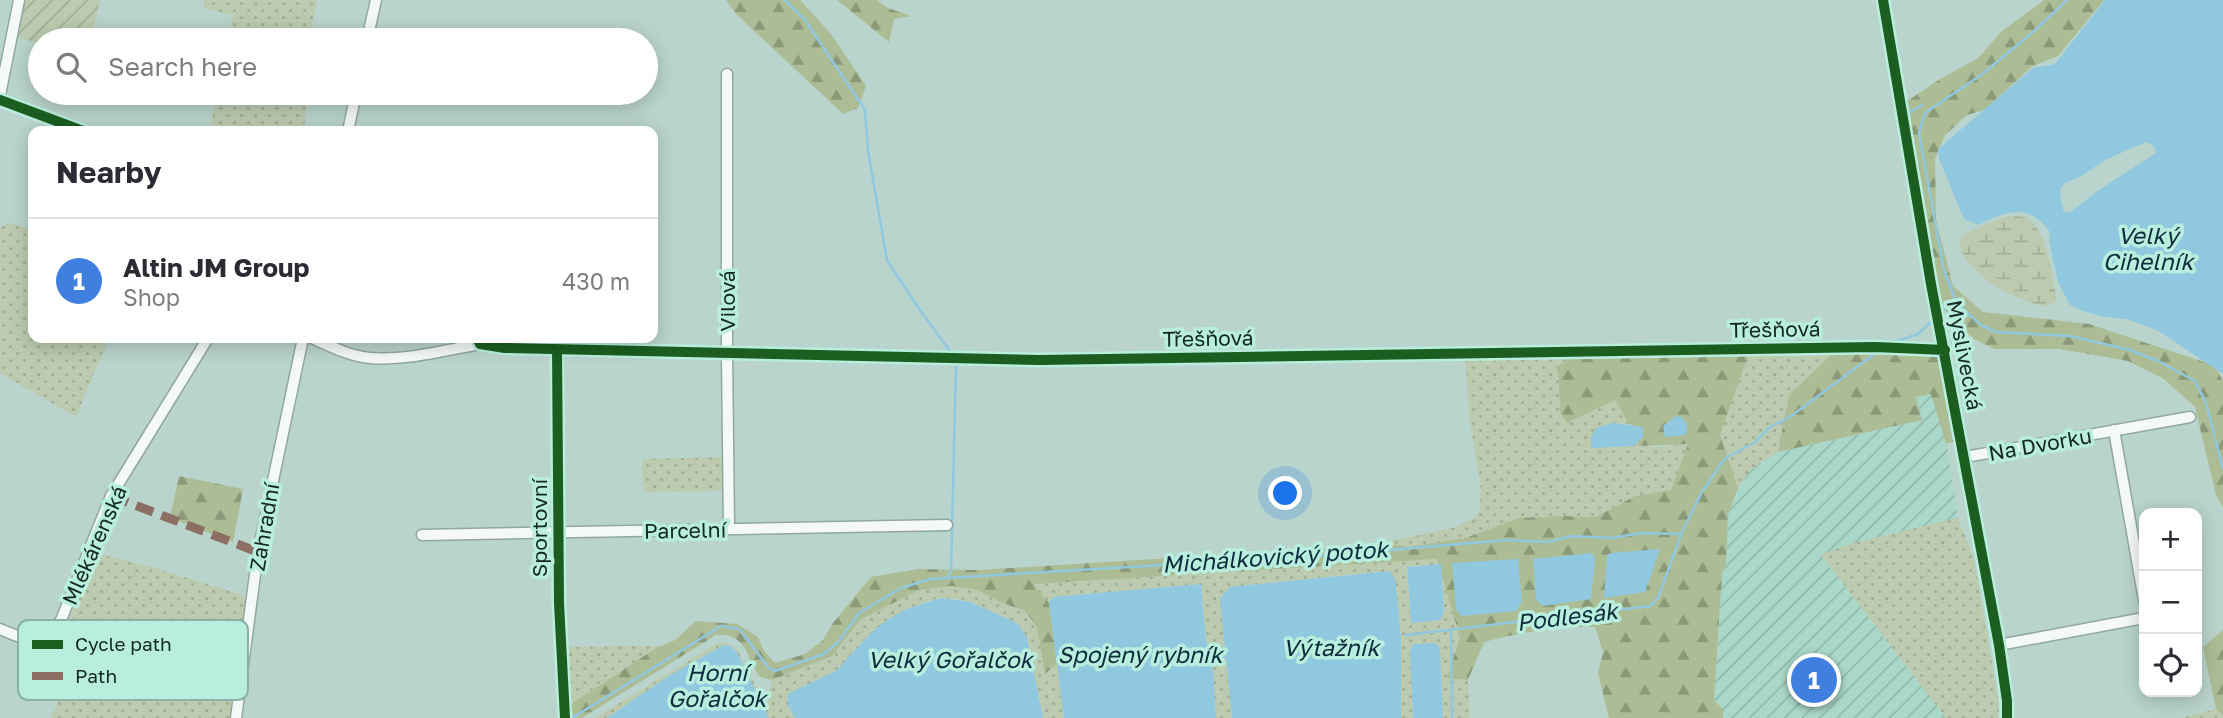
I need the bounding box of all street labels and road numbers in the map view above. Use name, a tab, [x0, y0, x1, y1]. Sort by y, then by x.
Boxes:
street label: Vilová	[714, 270, 740, 332]
street label: Myslivecká	[1942, 298, 1988, 412]
street label: Třešňová	[1729, 315, 1821, 343]
street label: Třešňová	[1162, 324, 1254, 352]
street label: Na Dvorku	[1986, 422, 2094, 466]
street label: Sportovní	[526, 477, 552, 577]
street label: Zahradní	[243, 480, 285, 573]
street label: Mlékárenská	[56, 481, 132, 609]
street label: Parcelní	[644, 516, 728, 544]

